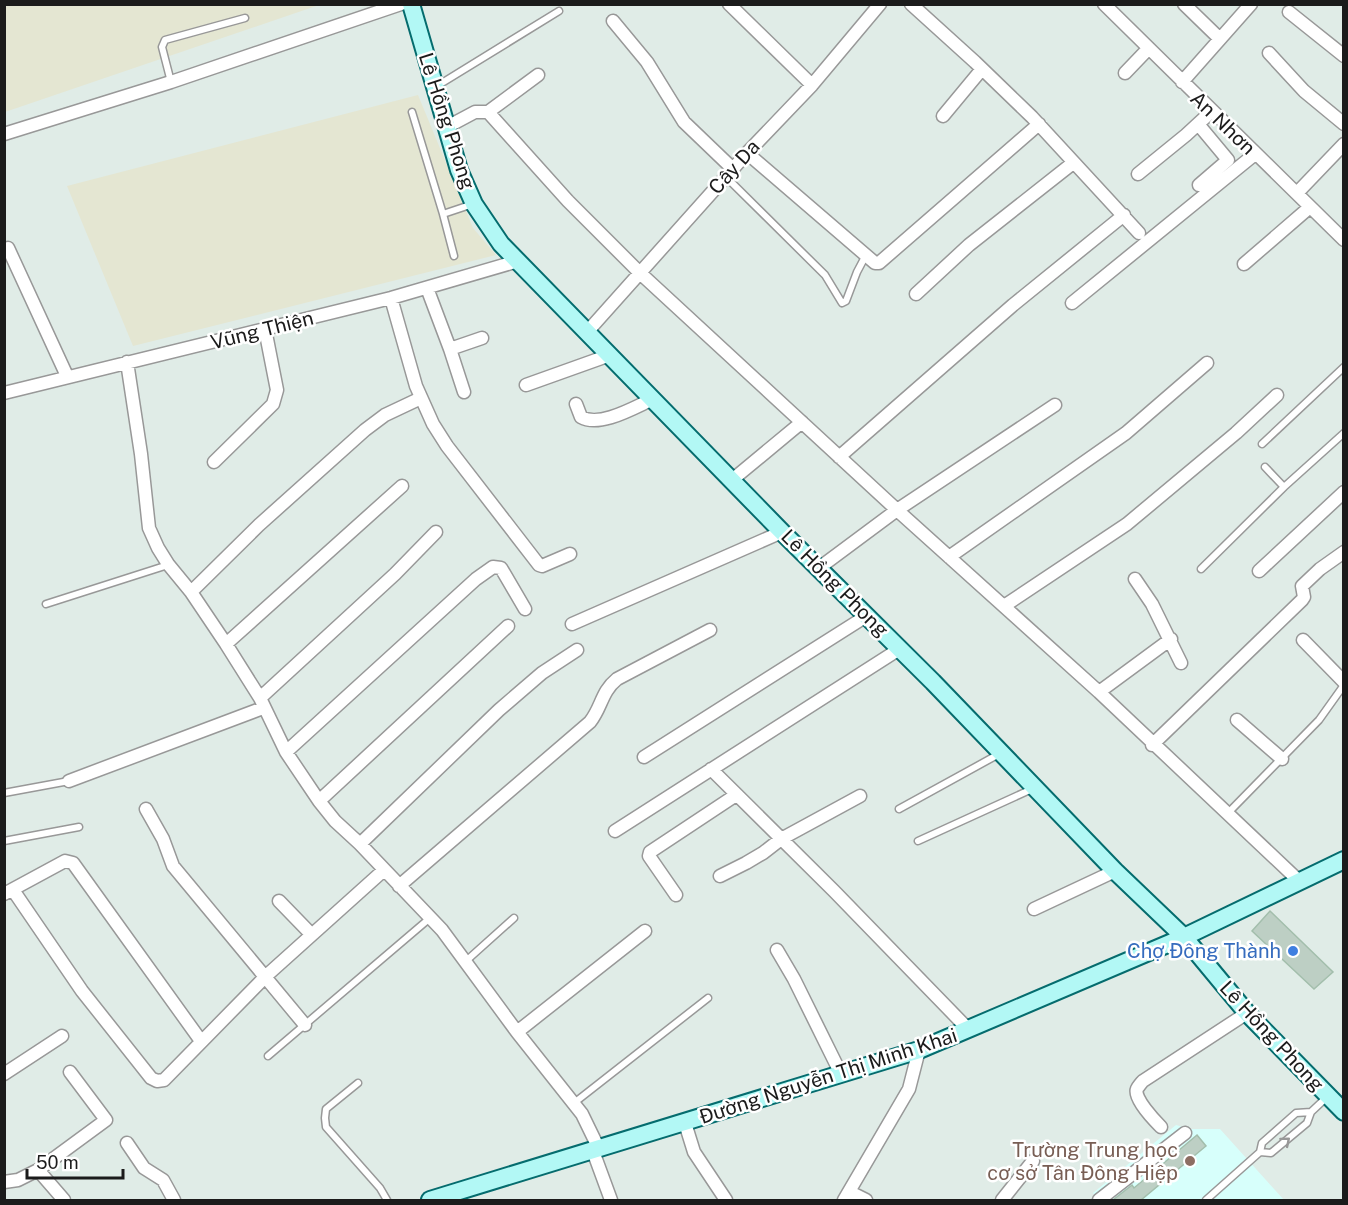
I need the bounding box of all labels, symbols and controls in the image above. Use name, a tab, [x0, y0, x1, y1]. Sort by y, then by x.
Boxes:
street label: Lê Hồng Phong	[414, 50, 480, 192]
street label: An Nhơn	[1186, 86, 1260, 160]
street label: Cây Da	[703, 135, 765, 199]
street label: Vũng Thiện	[208, 306, 316, 354]
street label: Lê Hồng Phong	[776, 524, 894, 642]
place label: Chợ Đông Thành	[1127, 939, 1281, 963]
marker: Chợ Đông Thành	[1286, 944, 1300, 958]
street label: Lê Hồng Phong	[1215, 976, 1329, 1096]
street label: Đường Nguyễn Thị Minh Khai	[696, 1023, 960, 1129]
one-way arrow	[1279, 1137, 1290, 1148]
place label: Trường Trung học cơ sở Tân Đông Hiệp	[987, 1138, 1178, 1185]
scale bar	[27, 1142, 123, 1180]
text: 50 m	[36, 1152, 79, 1173]
marker: Trường Trung học cơ sở Tân Đông Hiệp	[1183, 1154, 1197, 1168]

